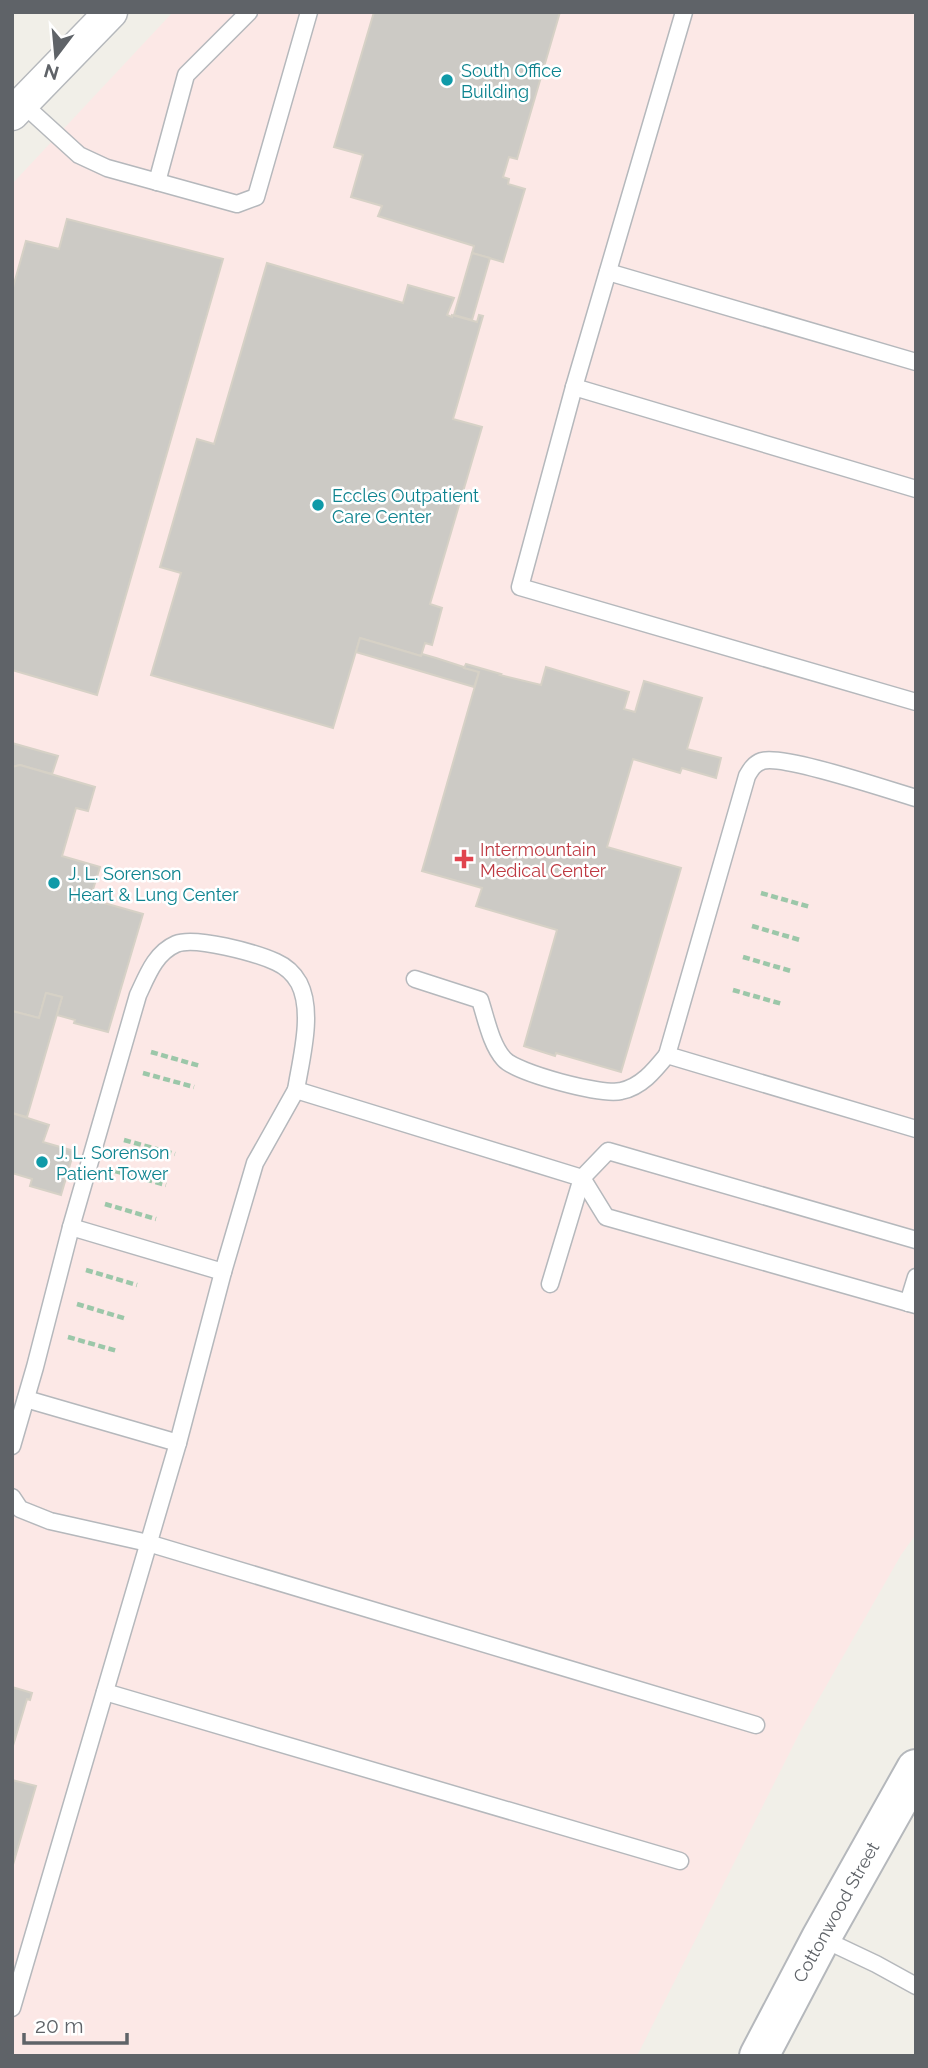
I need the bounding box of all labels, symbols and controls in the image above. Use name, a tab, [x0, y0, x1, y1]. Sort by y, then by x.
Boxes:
north arrow	[21, 21, 91, 91]
text: N	[41, 60, 61, 85]
place label: South Office Building	[461, 60, 562, 102]
marker: South Office Building	[439, 72, 455, 88]
place label: Eccles Outpatient Care Center	[332, 485, 479, 527]
marker: Eccles Outpatient Care Center	[310, 497, 326, 513]
place label: Intermountain Medical Center	[480, 839, 607, 881]
marker: Intermountain Medical Center	[454, 849, 474, 869]
place label: J. L. Sorenson Heart & Lung Center	[68, 863, 239, 905]
marker: J. L. Sorenson Heart & Lung Center	[46, 875, 62, 891]
place label: J. L. Sorenson Patient Tower	[56, 1142, 170, 1184]
marker: J. L. Sorenson Patient Tower	[34, 1154, 50, 1170]
street label: Cottonwood Street	[789, 1838, 883, 1986]
scale bar	[24, 2002, 128, 2046]
text: 20 m	[35, 2013, 83, 2038]

